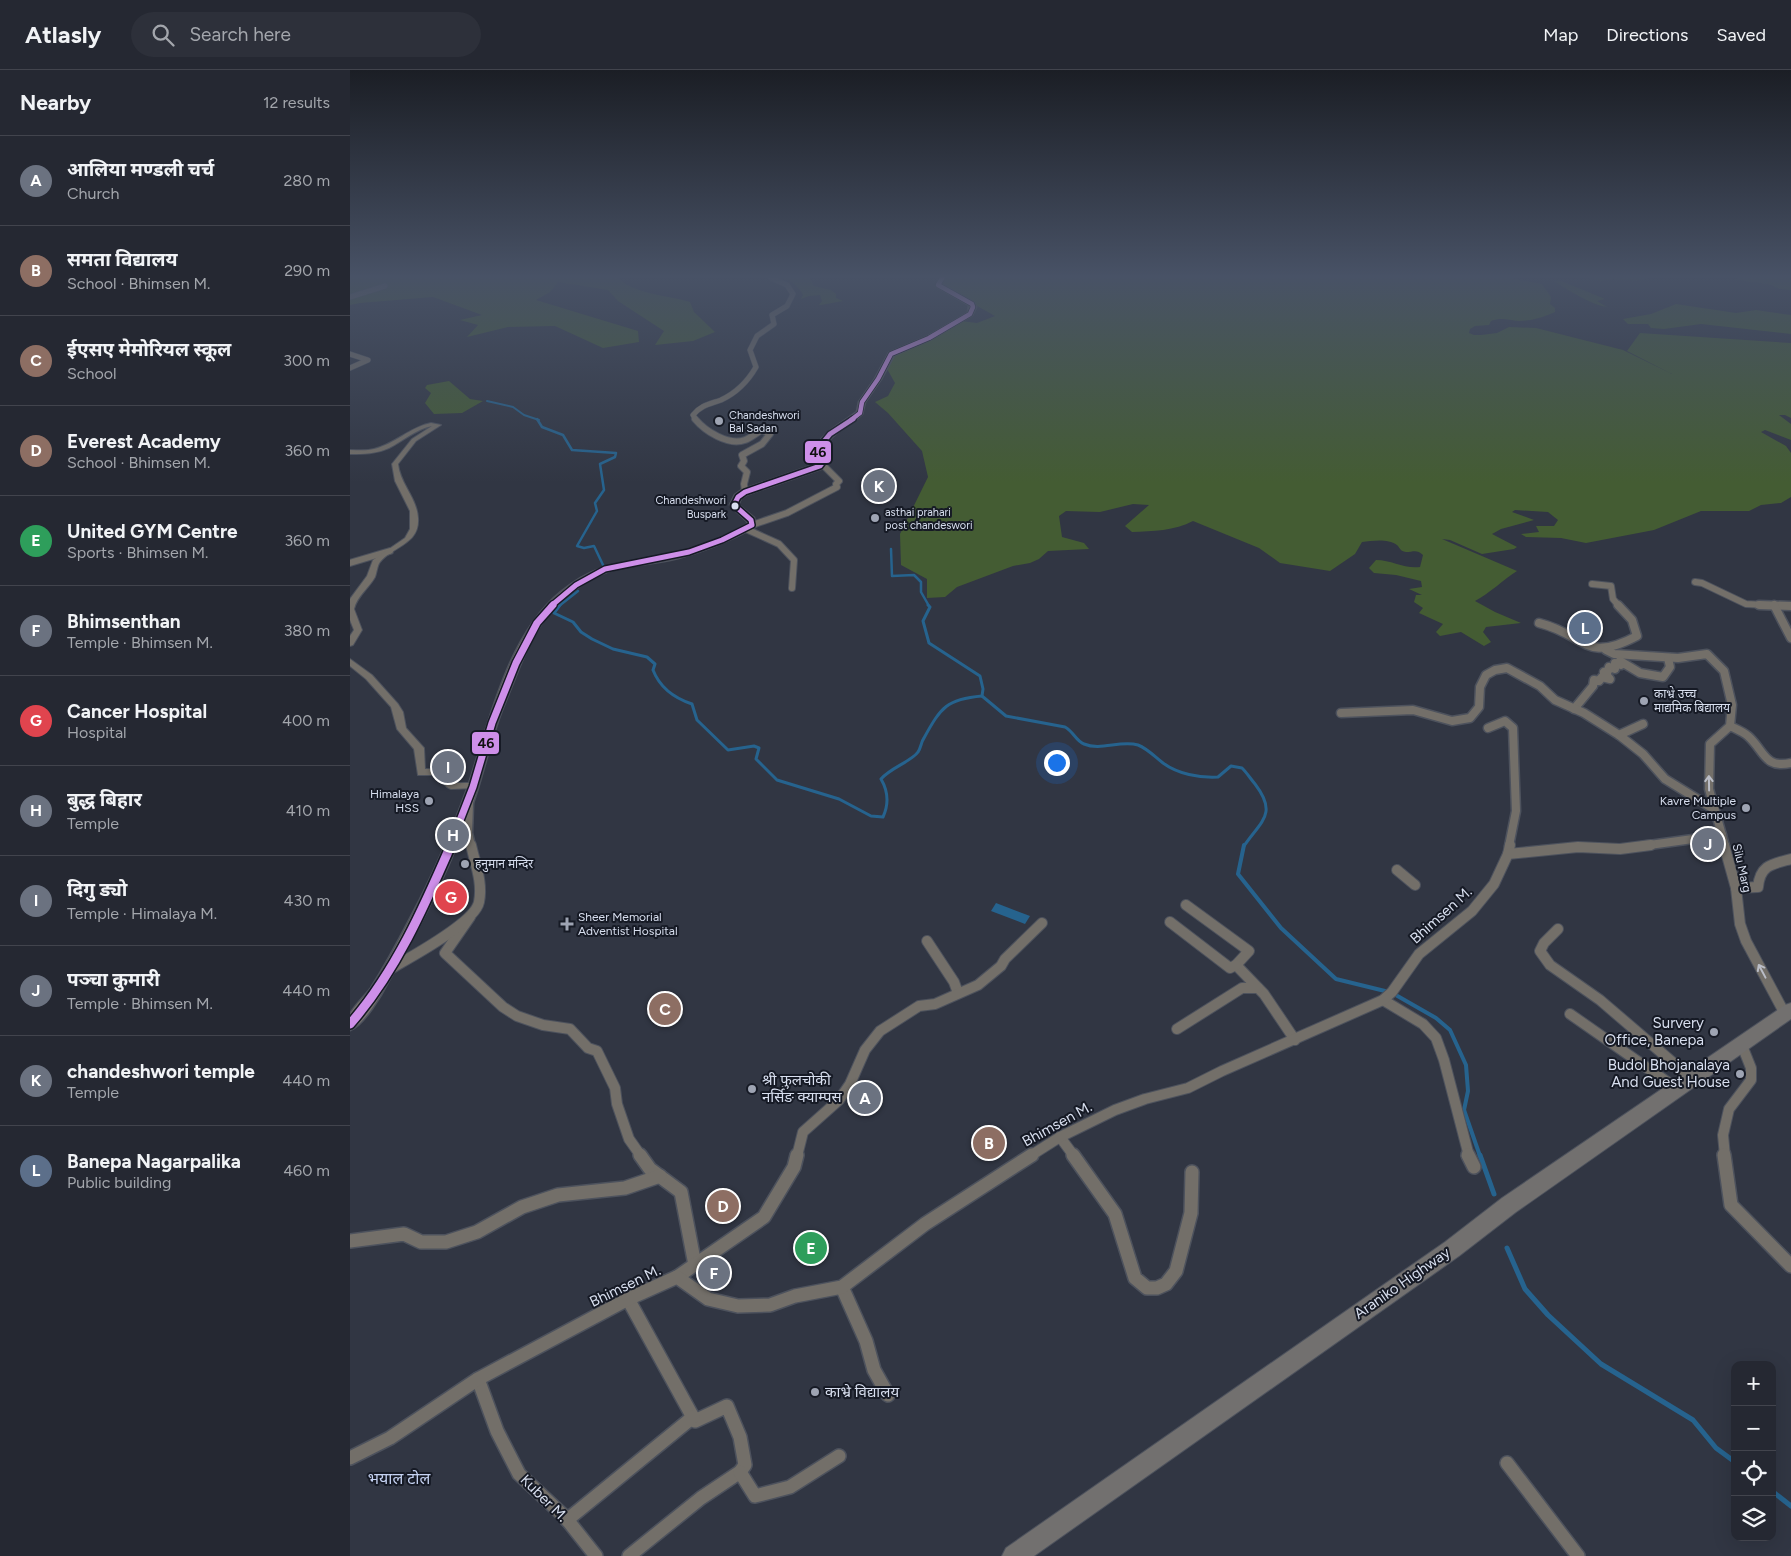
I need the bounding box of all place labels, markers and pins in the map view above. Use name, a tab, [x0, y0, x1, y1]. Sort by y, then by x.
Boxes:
place label: Chandeshwori Bal Sadan	[729, 409, 800, 435]
marker: Chandeshwori Bal Sadan	[713, 415, 725, 427]
pin: K	[863, 467, 895, 505]
place label: Chandeshwori Buspark	[655, 494, 727, 521]
marker: Chandeshwori Buspark	[730, 501, 740, 511]
place label: asthai prahari post chandeswori	[885, 506, 972, 532]
marker: asthai prahari post chandeswori	[869, 512, 881, 524]
pin: L	[1569, 609, 1601, 647]
place label: काभ्रे उच्च माद्यमिक बिद्यालय	[1654, 686, 1731, 715]
marker: काभ्रे उच्च माद्यमिक बिद्यालय	[1638, 695, 1650, 707]
pin: I	[432, 748, 464, 786]
place label: Himalaya HSS	[370, 787, 419, 815]
place label: Kavre Multiple Campus	[1660, 794, 1736, 822]
marker: Himalaya HSS	[423, 795, 435, 807]
marker: Kavre Multiple Campus	[1740, 802, 1752, 814]
pin: H	[437, 816, 469, 854]
pin: J	[1692, 825, 1724, 863]
place label: हनुमान मन्दिर	[475, 856, 534, 872]
marker: हनुमान मन्दिर	[459, 858, 471, 870]
pin: G	[435, 878, 467, 916]
place label: Sheer Memorial Adventist Hospital	[578, 910, 678, 938]
marker: Sheer Memorial Adventist Hospital	[560, 917, 574, 931]
pin: C	[649, 990, 681, 1028]
place label: Survery Office, Banepa	[1605, 1014, 1704, 1049]
marker: Survery Office, Banepa	[1708, 1026, 1720, 1038]
place label: Budol Bhojanalaya And Guest House	[1608, 1056, 1730, 1091]
marker: Budol Bhojanalaya And Guest House	[1734, 1068, 1746, 1080]
place label: श्री फुलचोकी नर्सिङ क्याम्पस	[762, 1071, 843, 1106]
pin: A	[849, 1079, 881, 1117]
marker: श्री फुलचोकी नर्सिङ क्याम्पस	[746, 1083, 758, 1095]
pin: B	[973, 1124, 1005, 1162]
pin: D	[707, 1187, 739, 1225]
pin: E	[795, 1229, 827, 1267]
pin: F	[698, 1254, 730, 1292]
place label: काभ्रे विद्यालय	[825, 1383, 899, 1401]
marker: काभ्रे विद्यालय	[809, 1386, 821, 1398]

